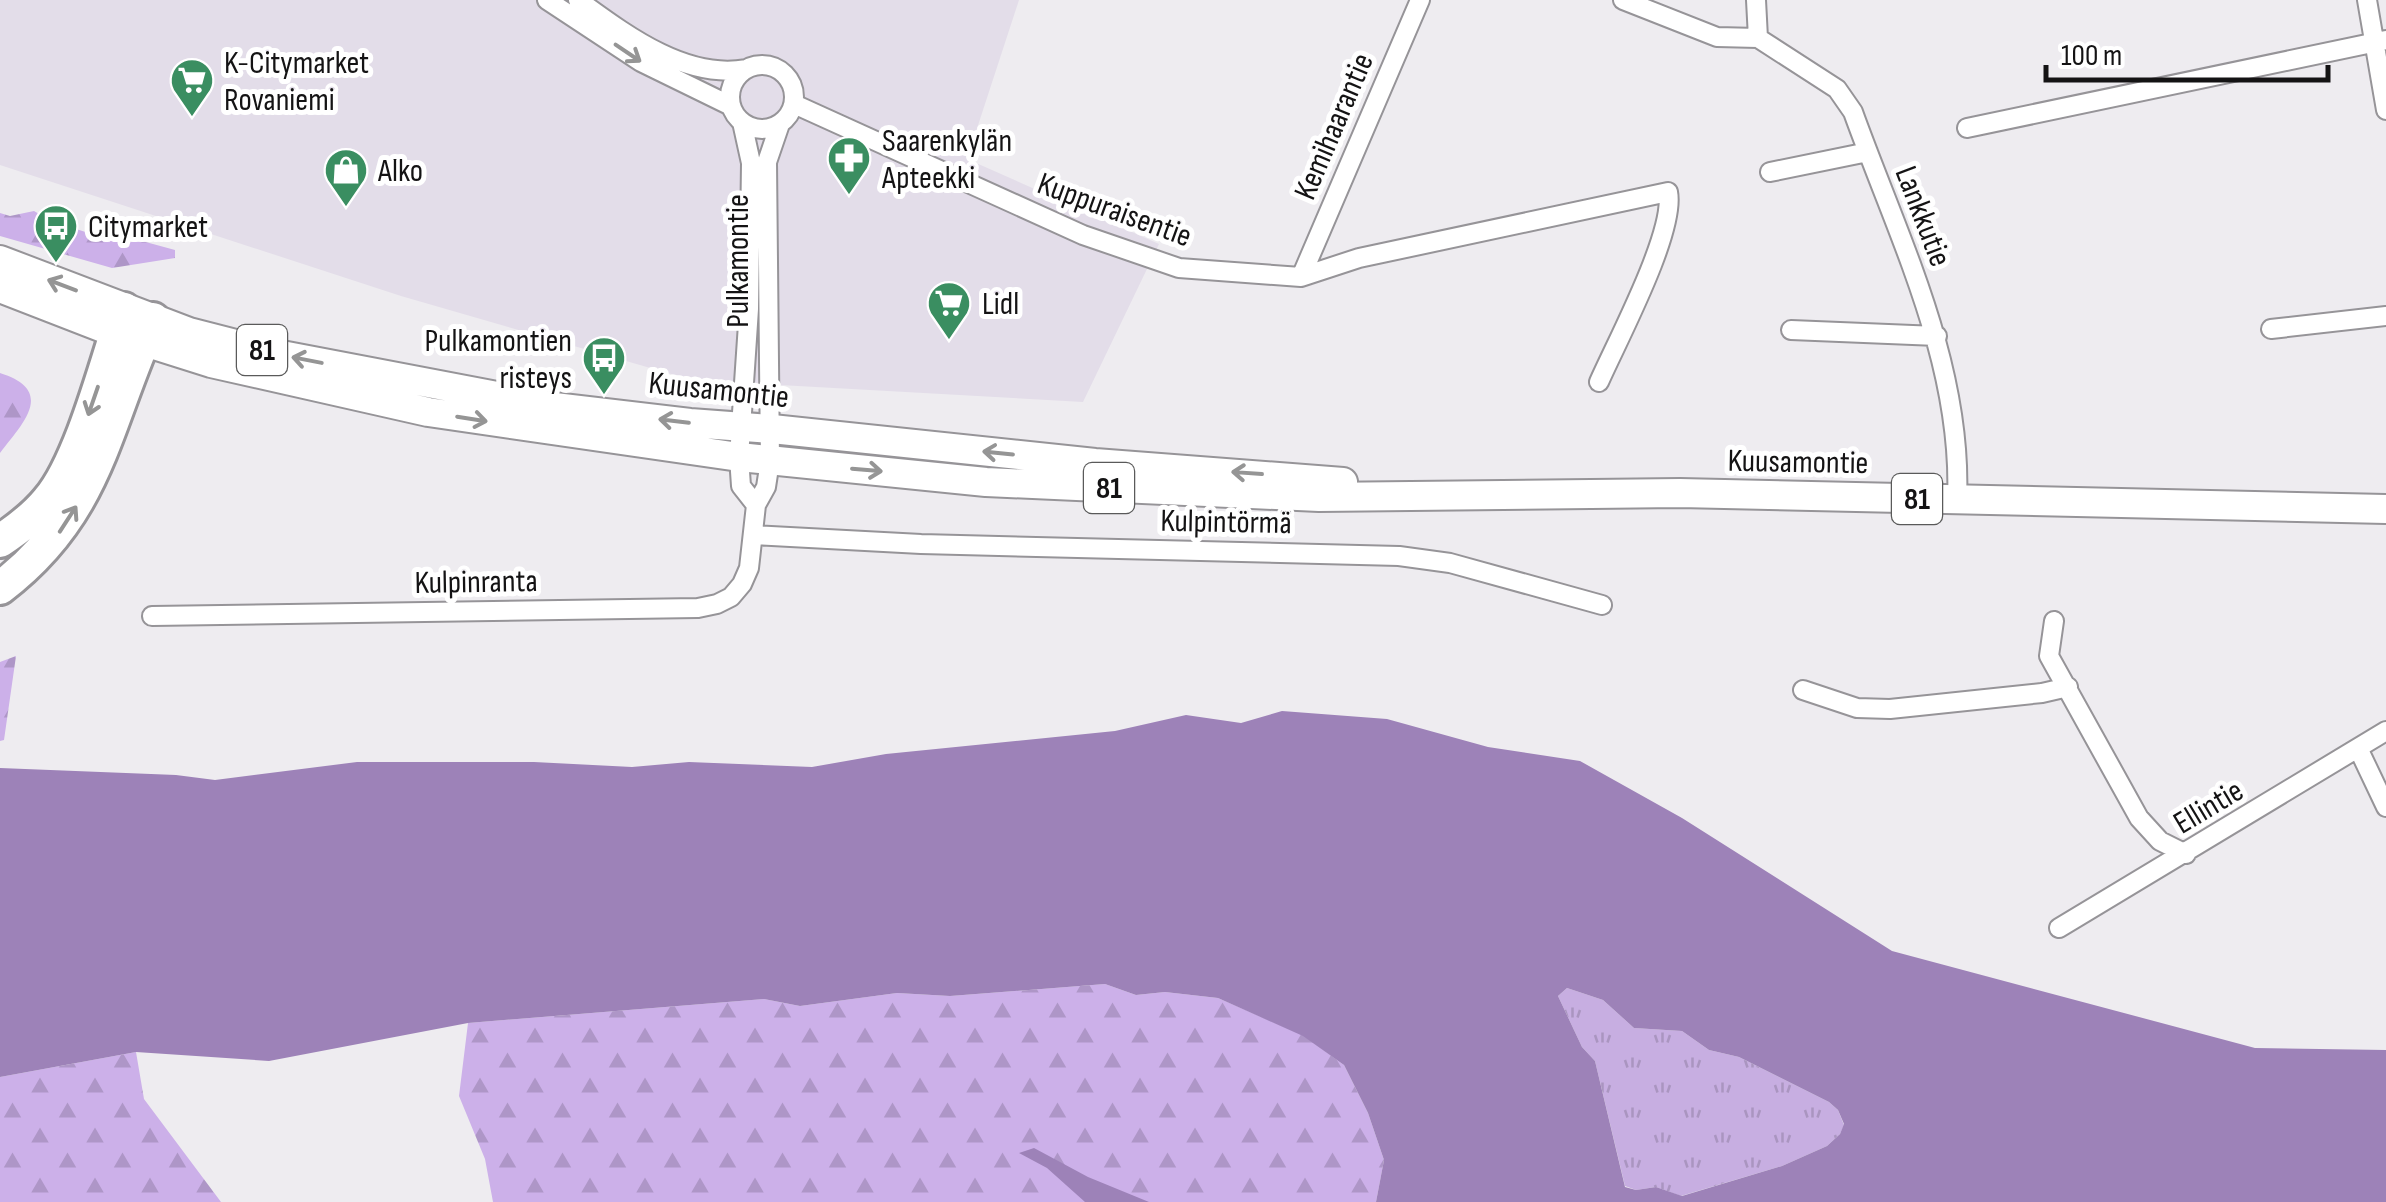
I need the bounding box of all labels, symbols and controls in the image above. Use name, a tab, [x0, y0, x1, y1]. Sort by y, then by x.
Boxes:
scale bar	[2046, 20, 2328, 82]
text: 100 m	[2061, 38, 2122, 74]
one-way arrow	[614, 43, 642, 64]
place label: K-Citymarket Rovaniemi	[224, 44, 369, 120]
street label: Kemihaarantie	[1286, 48, 1383, 206]
supermarket icon: K-Citymarket Rovaniemi	[169, 57, 215, 118]
place label: Saarenkylän Apteekki	[881, 122, 1012, 198]
pharmacy icon: Saarenkylän Apteekki	[826, 135, 872, 196]
shop icon: Alko	[323, 147, 369, 208]
place label: Alko	[377, 152, 423, 191]
street label: Lankkutie	[1886, 161, 1959, 272]
street label: Kuppuraisentie	[1032, 165, 1197, 256]
street label: Pulkamontie	[719, 194, 758, 328]
bus stop icon: Citymarket	[33, 203, 79, 264]
place label: Citymarket	[88, 208, 208, 247]
one-way arrow	[47, 274, 78, 292]
supermarket icon: Lidl	[926, 280, 972, 341]
place label: Lidl	[982, 285, 1019, 324]
place label: Pulkamontien risteys	[425, 322, 572, 398]
road number: 81	[237, 325, 287, 375]
bus stop icon: Pulkamontien risteys	[581, 335, 627, 396]
one-way arrow	[292, 349, 324, 368]
street label: Kuusamontie	[647, 364, 791, 417]
one-way arrow	[83, 385, 101, 416]
one-way arrow	[455, 411, 488, 429]
one-way arrow	[659, 411, 691, 430]
street label: Kuusamontie	[1727, 442, 1869, 483]
one-way arrow	[982, 443, 1015, 462]
one-way arrow	[851, 461, 883, 480]
road number: 81	[1084, 463, 1134, 513]
one-way arrow	[1232, 463, 1264, 482]
road number: 81	[1892, 474, 1942, 524]
street label: Kulpintörmä	[1160, 502, 1292, 543]
one-way arrow	[57, 505, 78, 533]
street label: Kulpinranta	[414, 562, 538, 603]
street label: Ellintie	[2167, 771, 2251, 843]

